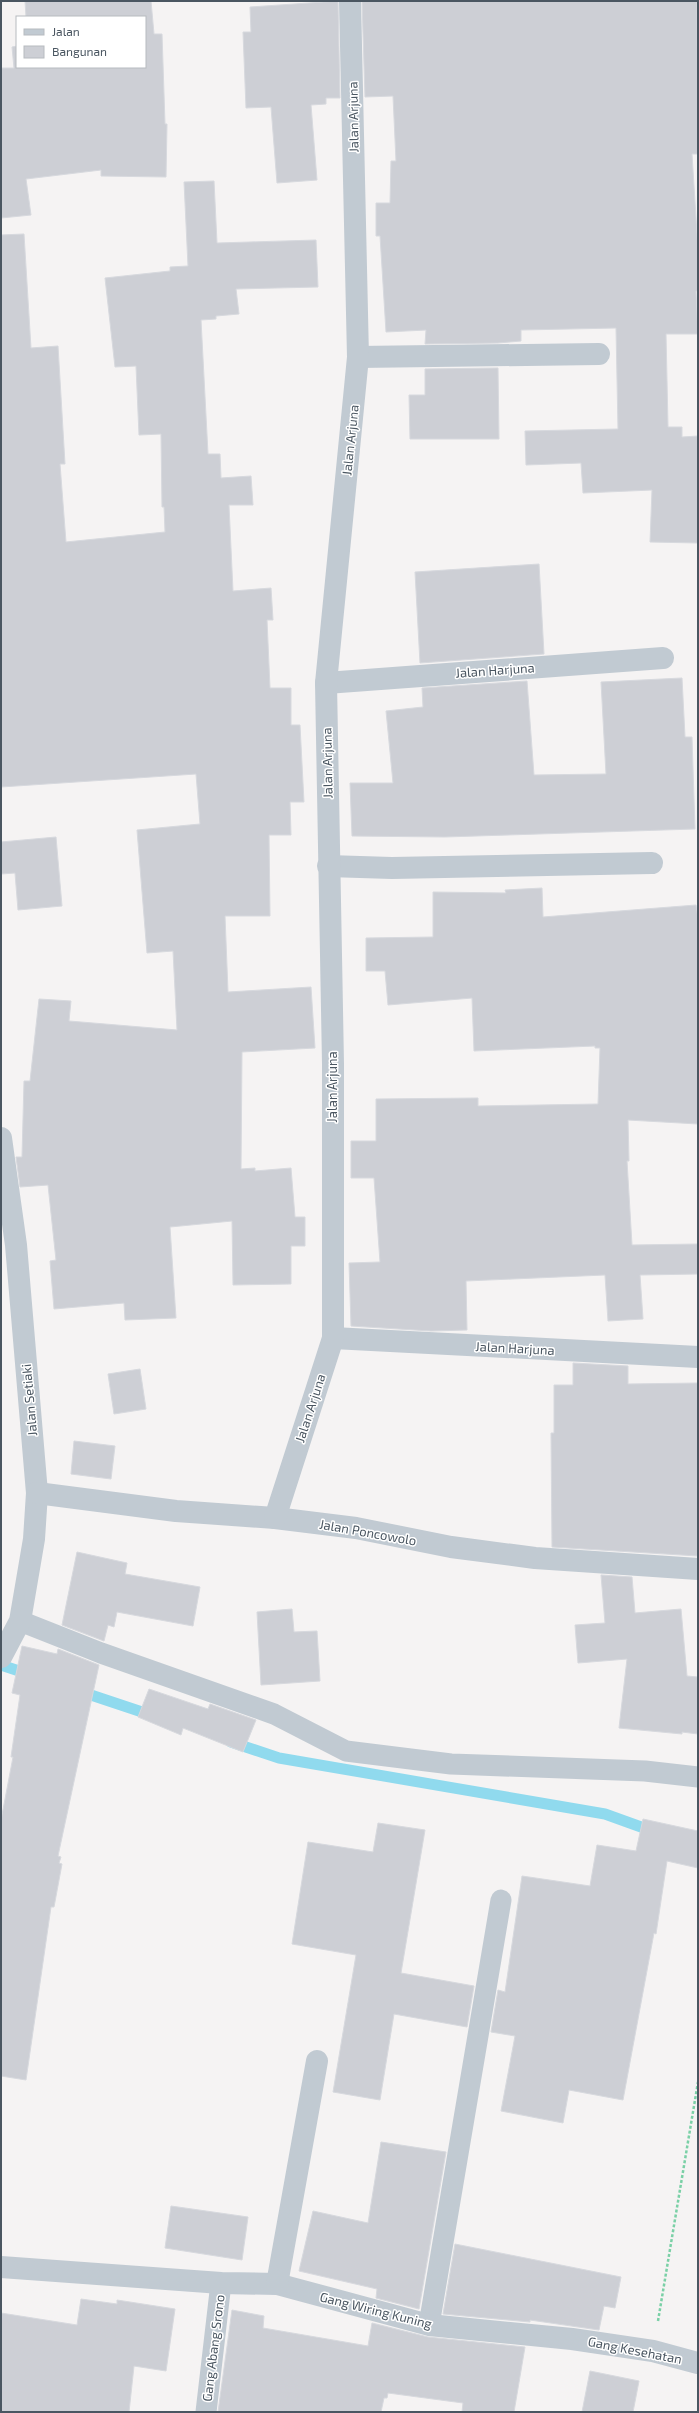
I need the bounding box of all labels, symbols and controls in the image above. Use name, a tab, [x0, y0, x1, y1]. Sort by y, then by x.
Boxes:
legend	[16, 16, 146, 68]
text: Jalan	[52, 24, 80, 38]
text: Bangunan	[52, 44, 107, 58]
street label: Jalan Arjuna	[344, 81, 362, 153]
street label: Jalan Arjuna	[338, 404, 362, 476]
street label: Jalan Harjuna	[455, 659, 535, 681]
street label: Jalan Arjuna	[318, 727, 336, 799]
street label: Jalan Arjuna	[324, 1051, 340, 1123]
street label: Jalan Harjuna	[475, 1338, 555, 1358]
street label: Jalan Setiaki	[18, 1363, 40, 1437]
street label: Jalan Arjuna	[291, 1372, 329, 1444]
street label: Jalan Poncowolo	[318, 1516, 418, 1548]
street label: Gang Wiring Kuning	[318, 2288, 434, 2332]
street label: Gang Abang Srono	[198, 2294, 228, 2402]
street label: Gang Kesehatan	[587, 2333, 683, 2367]

